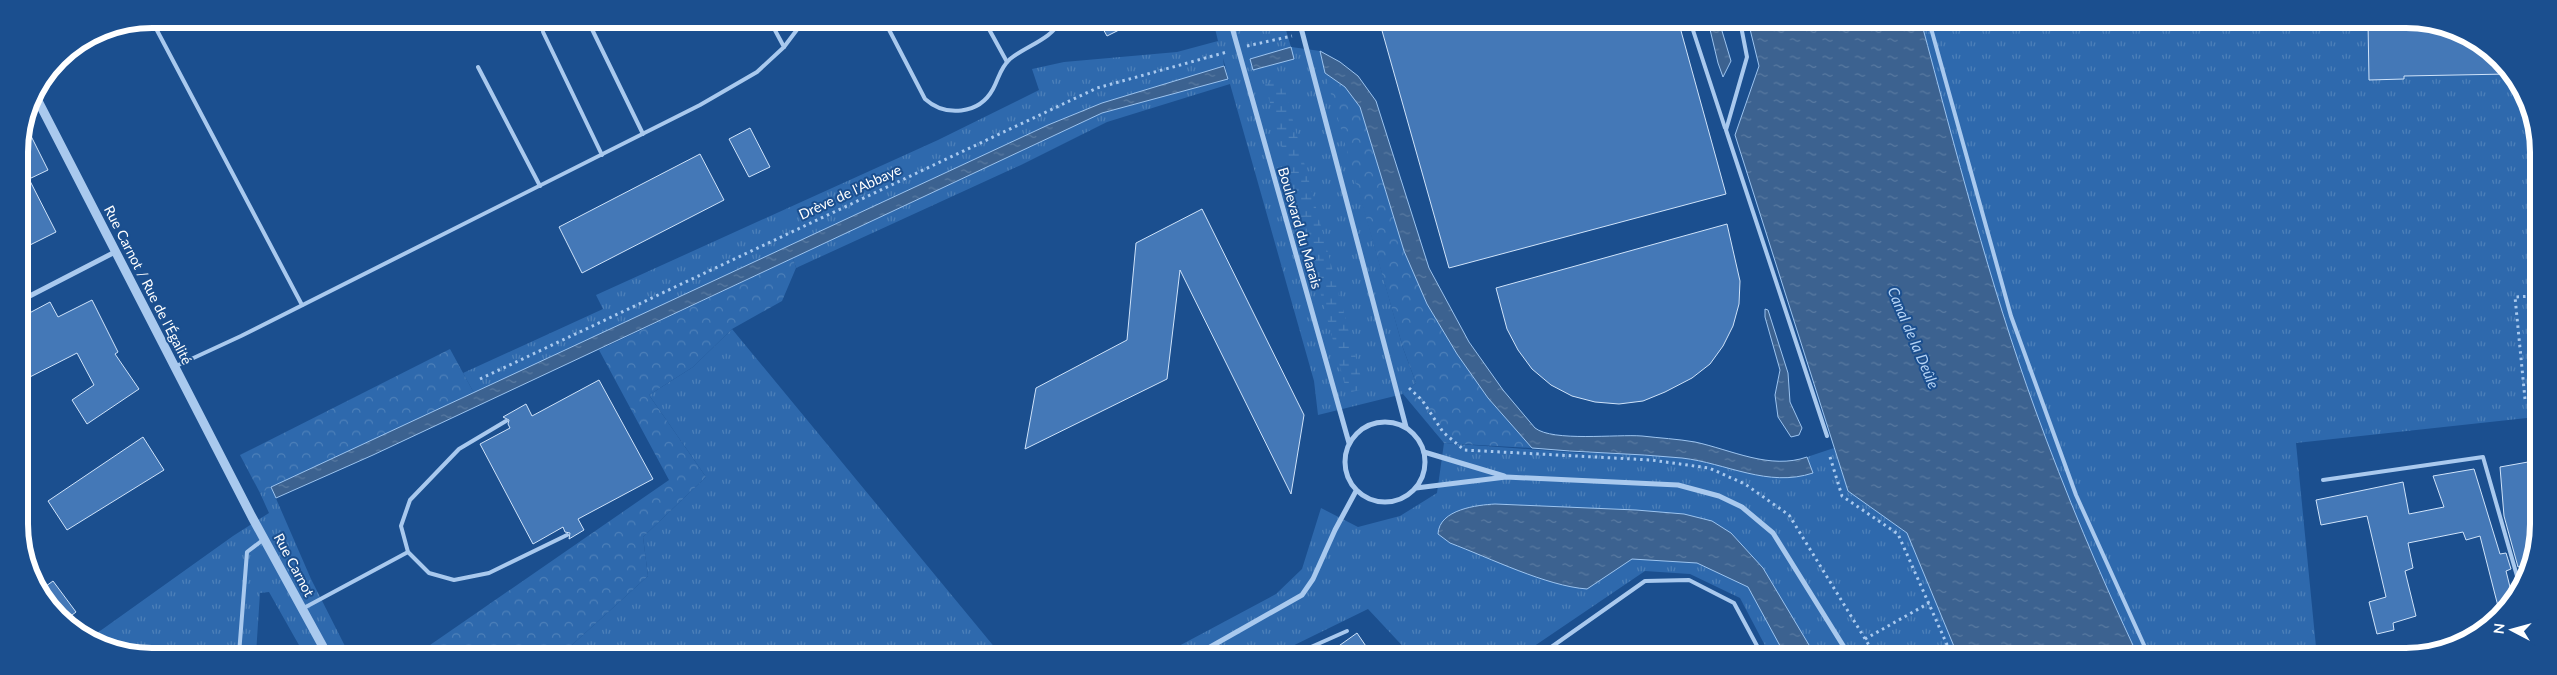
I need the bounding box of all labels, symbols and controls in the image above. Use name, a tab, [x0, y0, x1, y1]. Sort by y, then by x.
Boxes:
street label: Drève de l'Abbaye	[796, 160, 904, 223]
street label: Boulevard du Marais	[1275, 165, 1326, 291]
street label: Rue Carnot / Rue de l'Égalité	[101, 202, 196, 367]
water label: Canal de la Deûle	[1884, 284, 1943, 391]
street label: Rue Carnot	[271, 530, 318, 599]
north arrow	[2487, 605, 2537, 655]
text: N	[2490, 622, 2508, 635]

